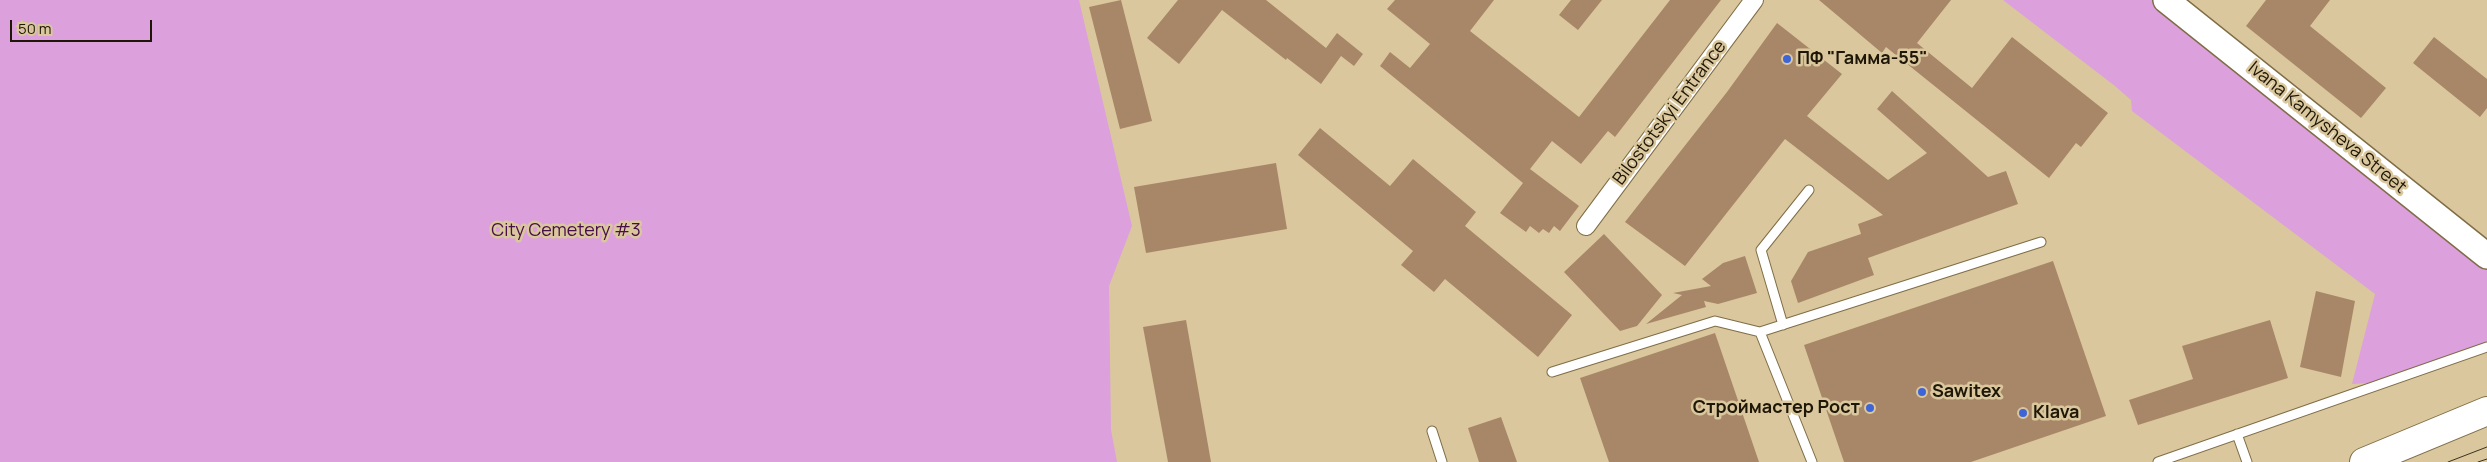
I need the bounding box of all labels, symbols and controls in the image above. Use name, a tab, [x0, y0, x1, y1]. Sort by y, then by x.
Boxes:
scale bar	[12, 10, 155, 42]
text: 50 m	[18, 18, 52, 39]
street label: Bilostotskyi Entrance	[1609, 37, 1731, 189]
place label: ПФ "Гамма-55"	[1797, 48, 1928, 70]
marker: ПФ "Гамма-55"	[1781, 53, 1793, 65]
street label: Ivana Kamysheva Street	[2243, 57, 2411, 199]
park label: City Cemetery #3	[491, 220, 641, 242]
place label: Sawitex	[1932, 381, 2001, 403]
marker: Sawitex	[1916, 386, 1928, 398]
place label: Строймастер Рост	[1693, 397, 1860, 419]
marker: Строймастер Рост	[1864, 402, 1876, 414]
place label: Klava	[2033, 402, 2079, 424]
marker: Klava	[2017, 407, 2029, 419]

